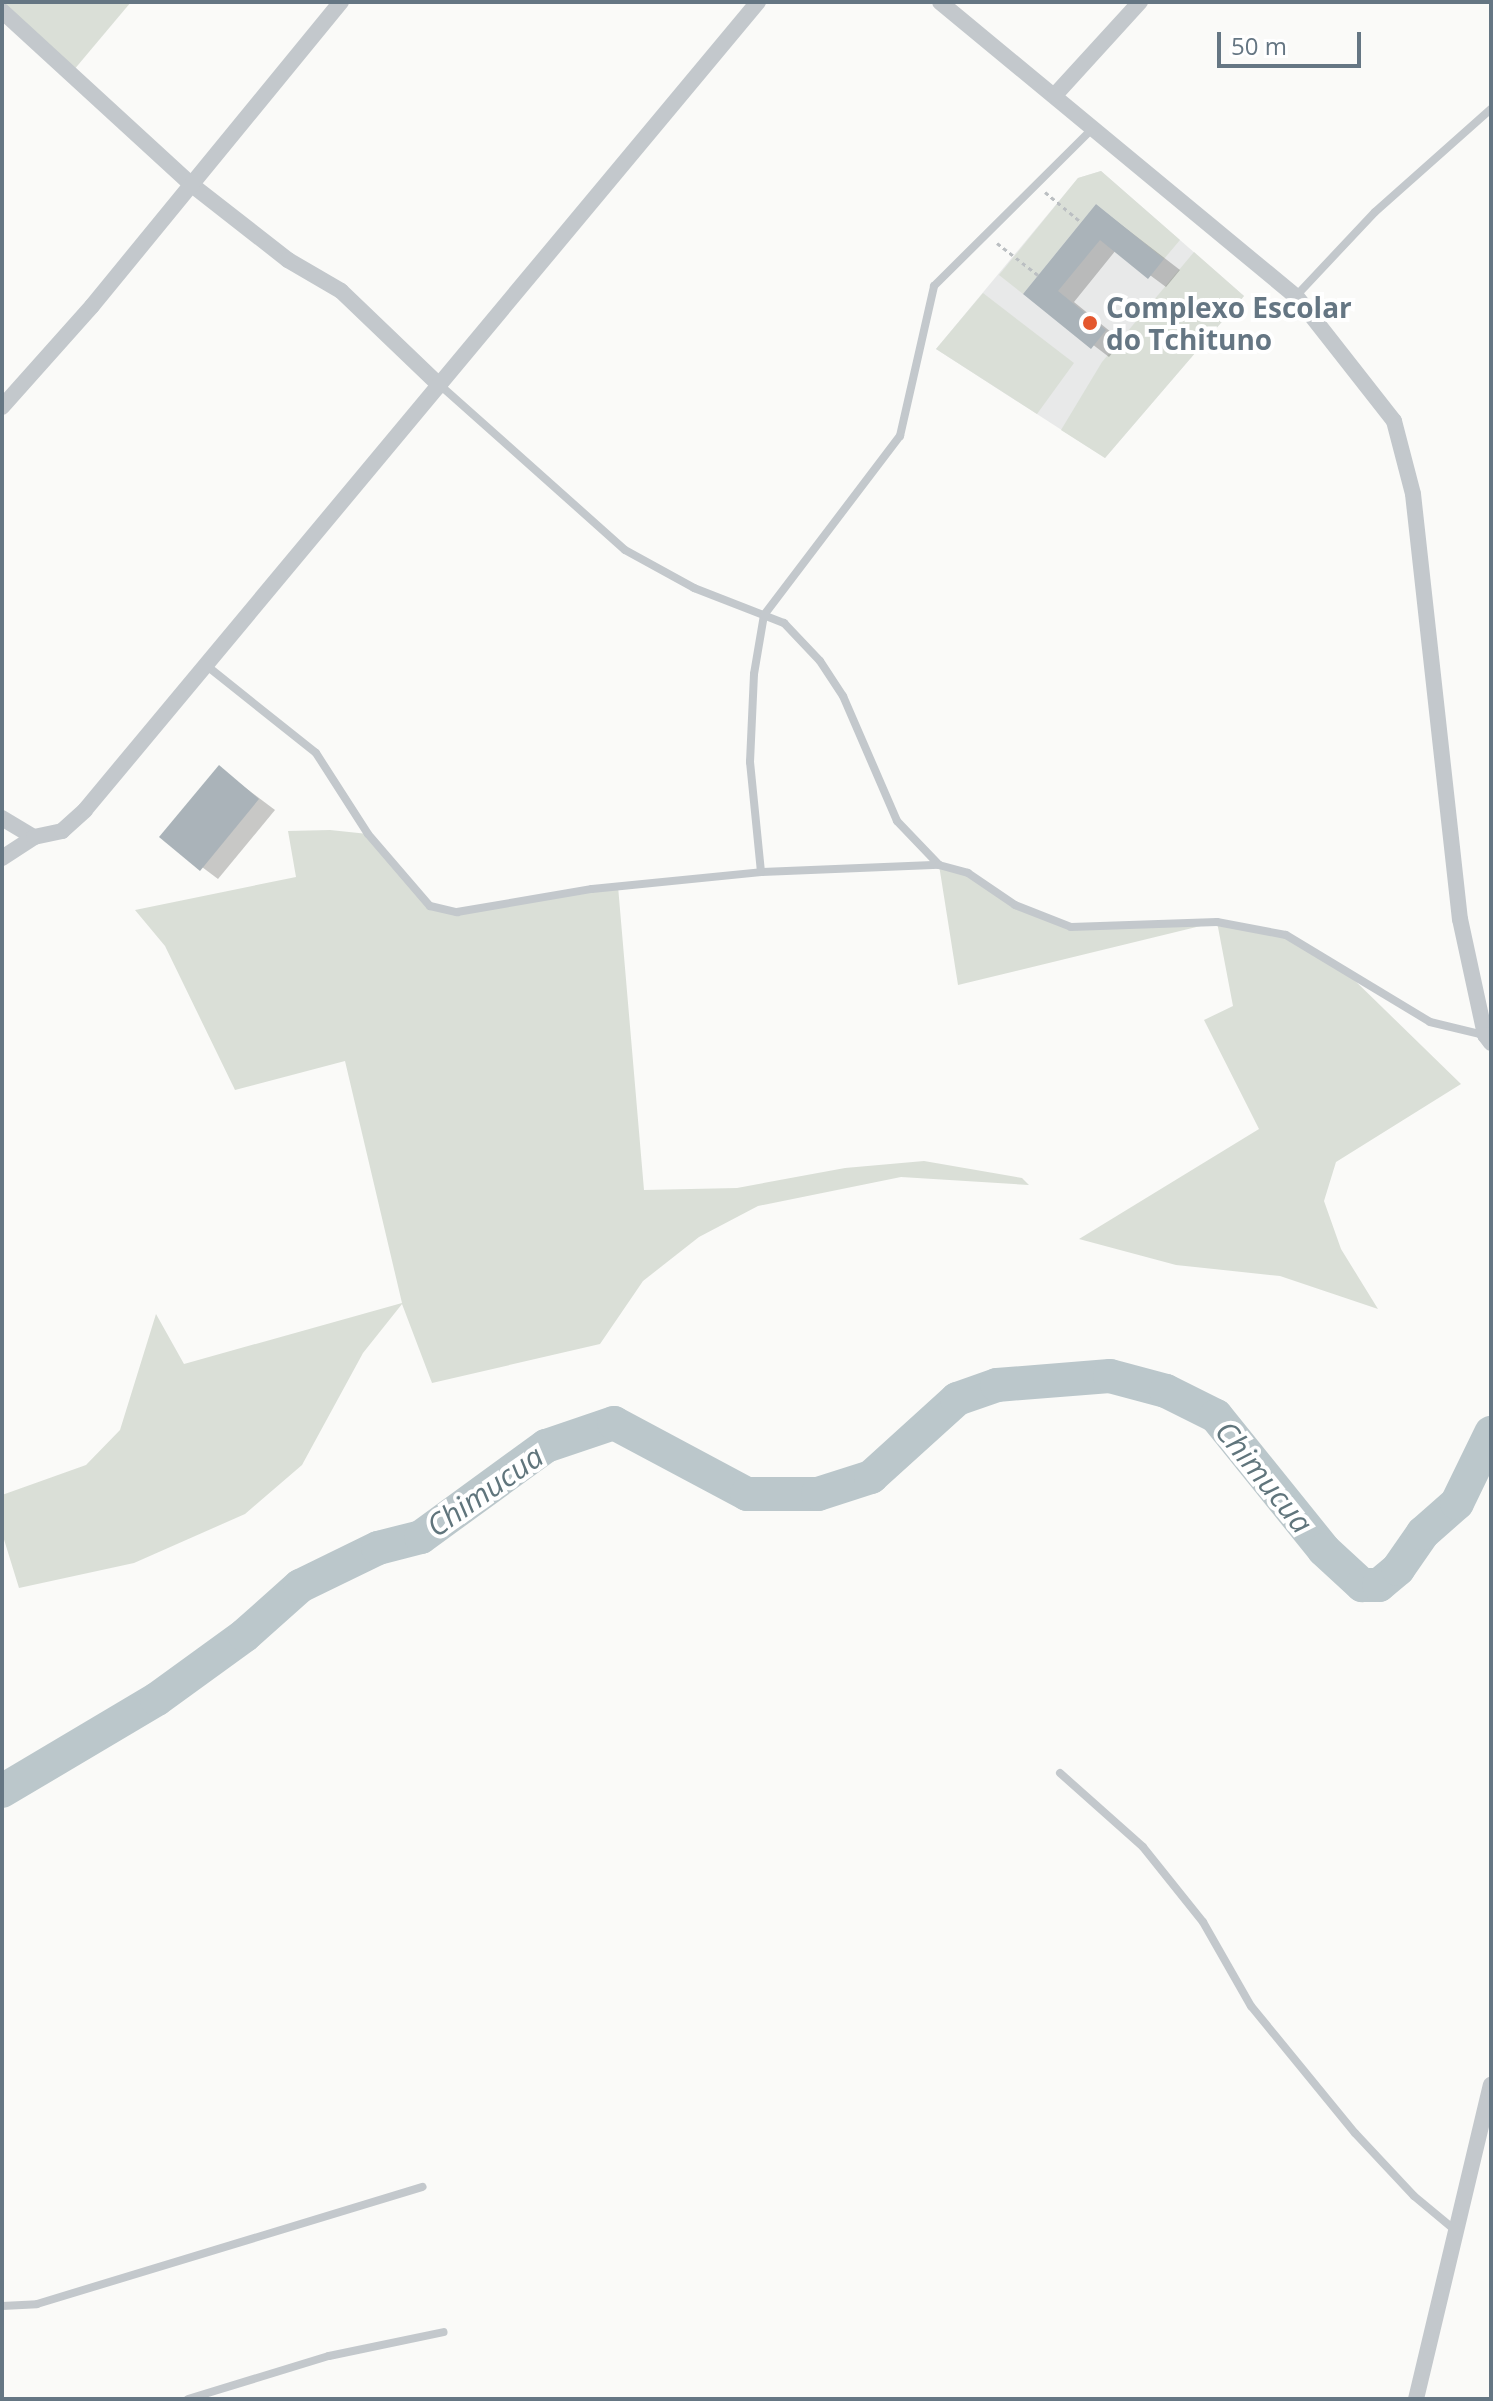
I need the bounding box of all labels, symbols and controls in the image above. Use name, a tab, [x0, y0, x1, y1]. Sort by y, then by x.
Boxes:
scale bar	[1221, 16, 1365, 66]
text: 50 m	[1231, 29, 1287, 62]
place label: Complexo Escolar do Tchituno	[1106, 290, 1352, 356]
marker: Complexo Escolar do Tchituno	[1081, 314, 1099, 332]
water label: Chimucua	[1208, 1414, 1320, 1540]
water label: Chimucua	[420, 1438, 550, 1544]

